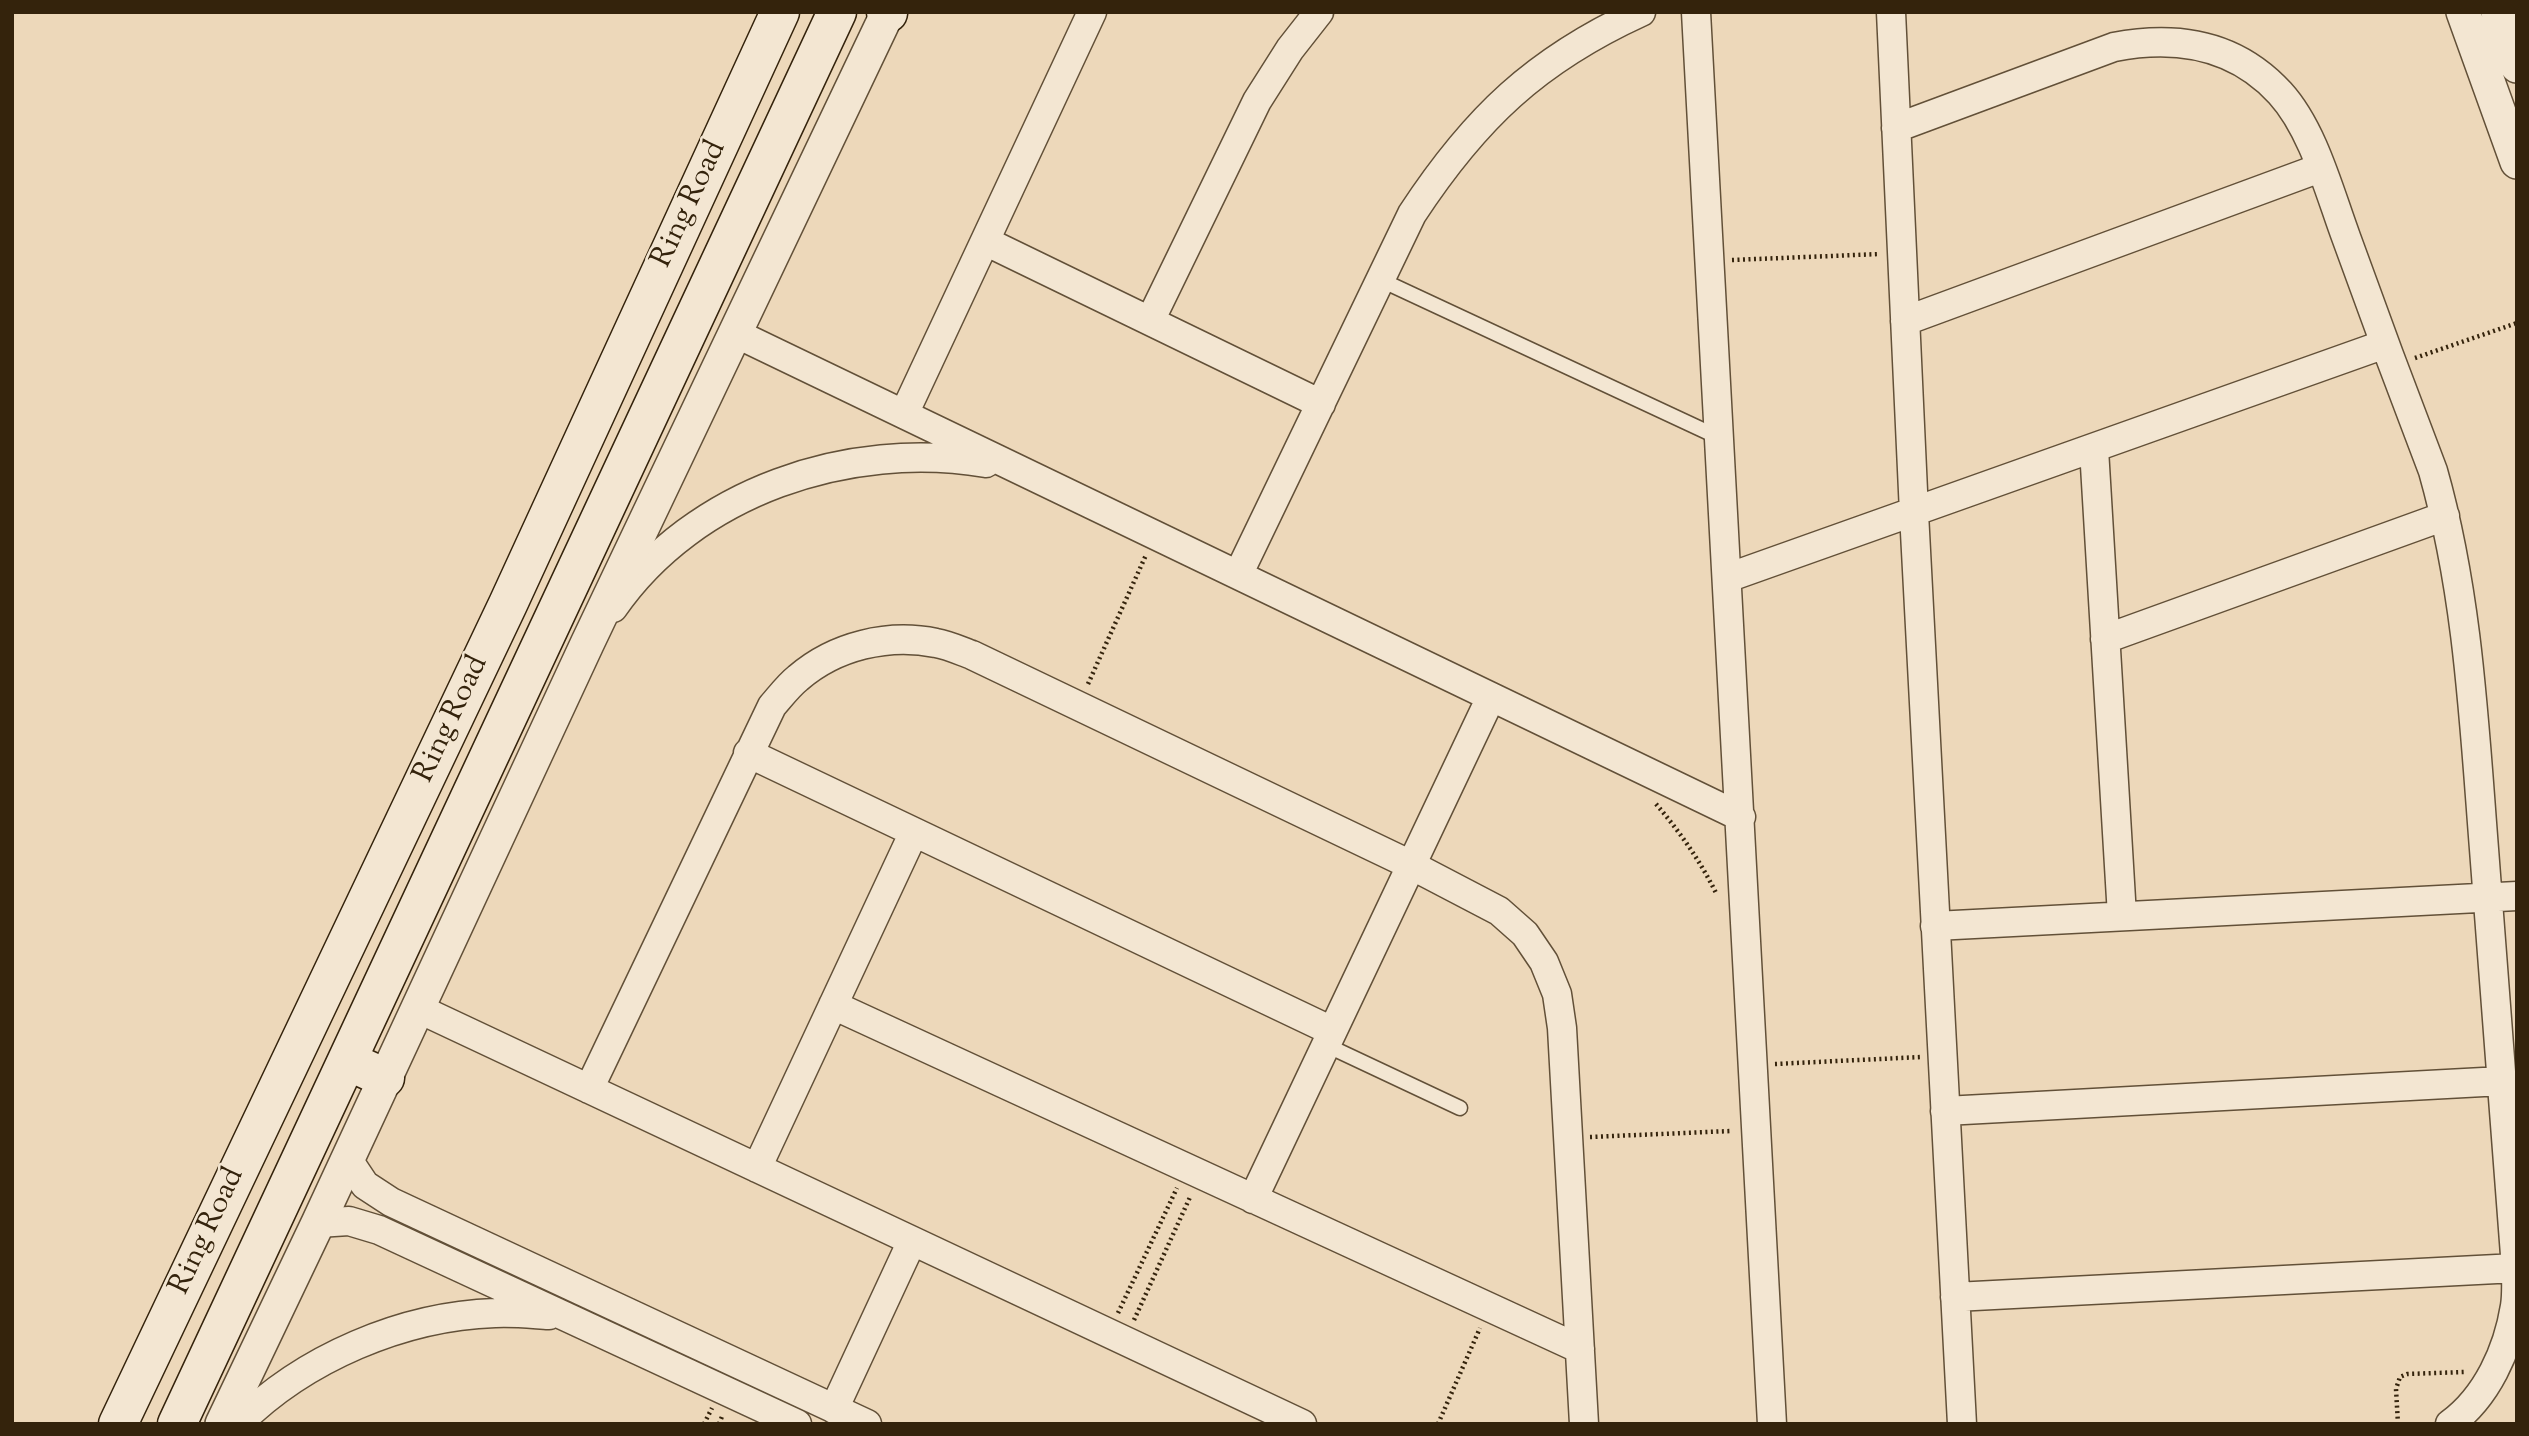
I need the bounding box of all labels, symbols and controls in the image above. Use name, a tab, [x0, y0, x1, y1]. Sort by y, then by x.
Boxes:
street label: Ring Road	[646, 136, 736, 274]
street label: Ring Road	[408, 651, 498, 789]
street label: Ring Road	[164, 1163, 254, 1301]

